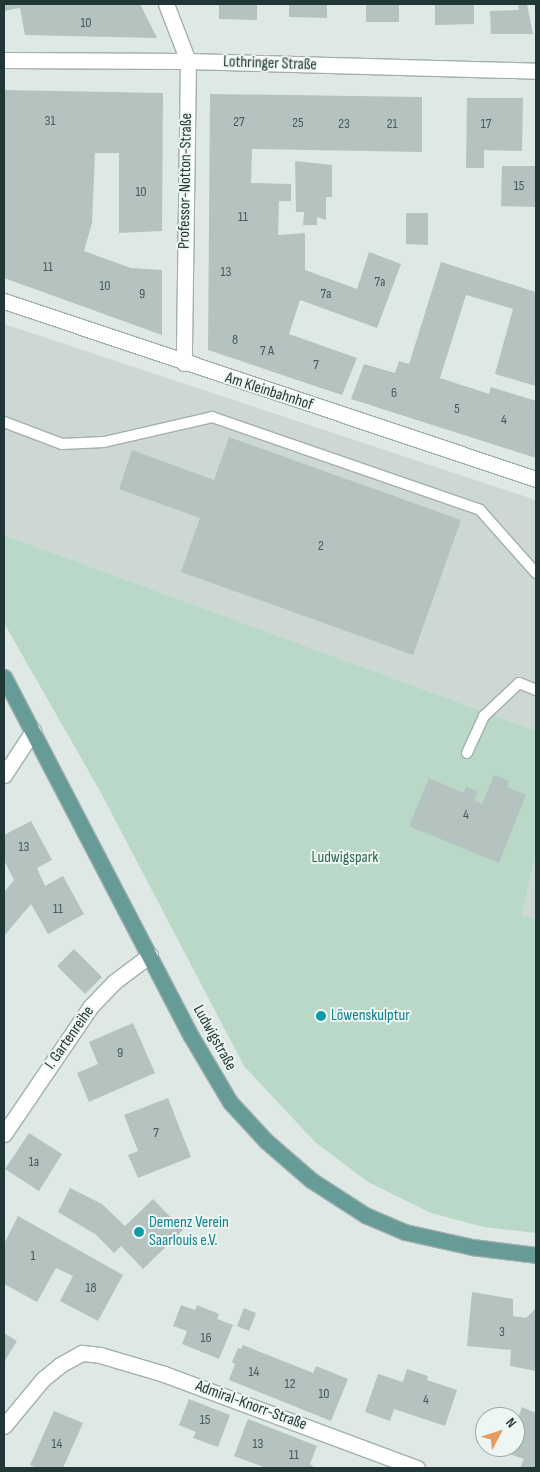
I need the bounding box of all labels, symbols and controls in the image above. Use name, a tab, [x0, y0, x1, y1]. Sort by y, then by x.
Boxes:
house number: 10	[80, 15, 92, 31]
street label: Lothringer Straße	[223, 53, 317, 75]
house number: 31	[45, 113, 55, 129]
street label: Professor-Notton-Straße	[175, 113, 197, 249]
house number: 27	[233, 114, 245, 130]
house number: 25	[292, 115, 304, 131]
house number: 23	[338, 116, 350, 132]
house number: 21	[387, 116, 397, 132]
house number: 17	[481, 116, 491, 132]
house number: 15	[514, 178, 524, 194]
house number: 10	[135, 184, 147, 200]
house number: 11	[238, 209, 248, 225]
house number: 11	[43, 259, 53, 275]
house number: 13	[221, 264, 231, 280]
house number: 7a	[375, 274, 385, 290]
house number: 10	[99, 278, 111, 294]
house number: 9	[139, 286, 145, 302]
house number: 7a	[321, 286, 331, 302]
house number: 8	[232, 332, 238, 348]
house number: 7 A	[260, 343, 274, 359]
house number: 7	[313, 357, 319, 373]
street label: Am Kleinbahnhof	[223, 369, 315, 415]
house number: 6	[391, 385, 397, 401]
house number: 5	[454, 401, 460, 417]
house number: 4	[501, 412, 507, 428]
house number: 2	[318, 538, 324, 554]
house number: 4	[463, 807, 469, 823]
house number: 13	[19, 839, 29, 855]
park label: Ludwigspark	[312, 848, 378, 868]
house number: 11	[53, 901, 63, 917]
street label: Ludwigstraße	[188, 1002, 240, 1074]
street label: I. Gartenreihe	[41, 1003, 99, 1073]
place label: Löwenskulptur	[331, 1006, 410, 1026]
marker: Löwenskulptur	[315, 1010, 327, 1022]
house number: 9	[117, 1045, 123, 1061]
house number: 7	[153, 1125, 159, 1141]
house number: 1a	[29, 1154, 39, 1170]
place label: Demenz Verein Saarlouis e.V.	[149, 1213, 229, 1251]
marker: Demenz Verein Saarlouis e.V.	[133, 1226, 145, 1238]
house number: 1	[31, 1248, 35, 1264]
house number: 18	[85, 1280, 97, 1296]
house number: 3	[499, 1324, 505, 1340]
house number: 16	[200, 1330, 212, 1346]
house number: 14	[249, 1364, 259, 1380]
house number: 12	[285, 1376, 295, 1392]
street label: Admiral-Knorr-Straße	[193, 1377, 309, 1435]
house number: 10	[318, 1386, 330, 1402]
house number: 4	[423, 1392, 429, 1408]
north arrow	[475, 1407, 525, 1457]
house number: 15	[200, 1412, 210, 1428]
text: N	[502, 1414, 520, 1431]
house number: 14	[52, 1436, 62, 1452]
house number: 13	[253, 1436, 263, 1452]
house number: 11	[289, 1447, 299, 1463]

